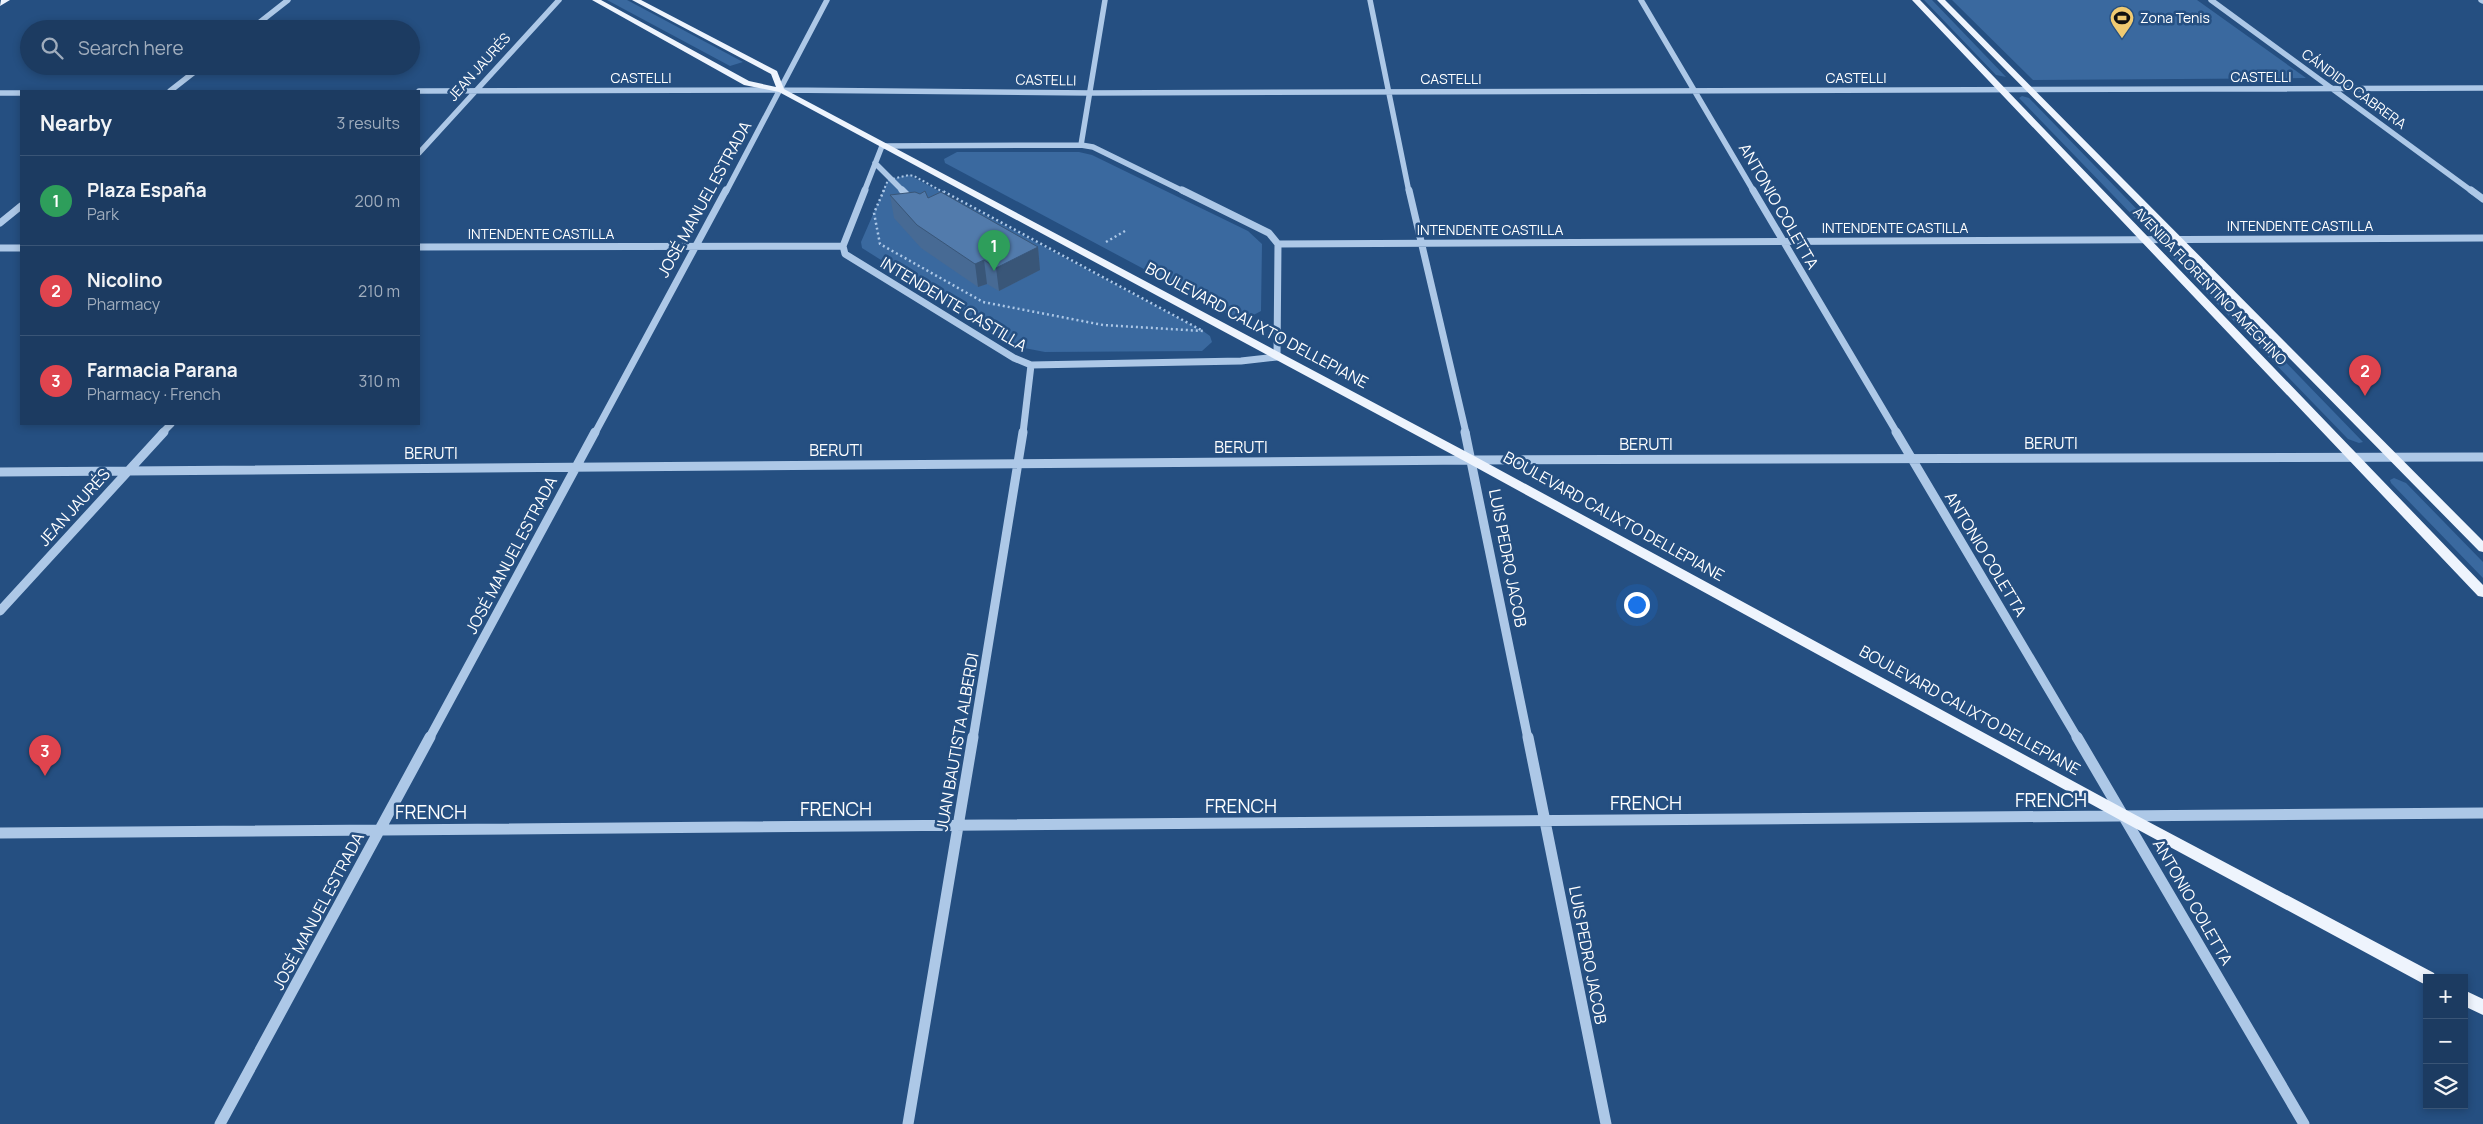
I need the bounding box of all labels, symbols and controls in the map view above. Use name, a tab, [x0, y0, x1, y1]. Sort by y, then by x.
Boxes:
sports icon: Zona Tenis	[2109, 5, 2135, 39]
place label: Zona Tenis	[2140, 8, 2210, 27]
search box	[20, 20, 420, 75]
street label: JEAN JAURÉS	[443, 28, 515, 105]
icon: search	[38, 34, 66, 62]
text: Search here	[78, 35, 184, 61]
street label: CÁNDIDO CABRERA	[2298, 44, 2410, 133]
street label: CASTELLI	[2231, 67, 2291, 86]
street label: CASTELLI	[611, 68, 671, 87]
street label: CASTELLI	[1826, 68, 1886, 87]
street label: CASTELLI	[1015, 69, 1077, 90]
street label: CASTELLI	[1421, 69, 1481, 88]
text: Nearby	[40, 109, 112, 137]
text: 3 results	[337, 112, 400, 134]
street label: JOSÉ MANUEL ESTRADA	[652, 117, 756, 281]
street label: ANTONIO COLETTA	[1734, 139, 1824, 273]
text: Plaza España	[87, 177, 207, 203]
text: 1	[52, 190, 60, 212]
text: 200 m	[355, 190, 400, 212]
street label: AVENIDA FLORENTINO AMEGHINO	[2129, 202, 2291, 369]
text: Park	[87, 203, 119, 225]
street label: INTENDENTE CASTILLA	[2227, 216, 2373, 235]
street label: INTENDENTE CASTILLA	[1822, 218, 1968, 237]
street label: INTENDENTE CASTILLA	[1417, 220, 1563, 239]
street label: INTENDENTE CASTILLA	[468, 224, 614, 243]
pin: 1	[978, 230, 1010, 271]
street label: INTENDENTE CASTILLA	[877, 251, 1031, 357]
street label: BOULEVARD CALIXTO DELLEPIANE	[1142, 257, 1372, 393]
text: Nicolino	[87, 267, 163, 293]
text: 2	[51, 280, 61, 302]
text: 210 m	[358, 280, 400, 302]
text: Pharmacy	[87, 293, 160, 315]
pin: 2	[2349, 355, 2381, 396]
text: Farmacia Parana	[87, 357, 238, 383]
text: 3	[51, 370, 61, 392]
text: 310 m	[358, 370, 400, 392]
text: Pharmacy · French	[87, 383, 221, 405]
street label: BERUTI	[2024, 432, 2078, 454]
street label: BERUTI	[1619, 433, 1673, 455]
street label: BERUTI	[1214, 436, 1268, 458]
street label: BERUTI	[809, 439, 863, 461]
street label: BERUTI	[404, 442, 458, 464]
street label: BOULEVARD CALIXTO DELLEPIANE	[1500, 446, 1728, 586]
street label: JEAN JAURÉS	[33, 463, 115, 551]
street label: JOSÉ MANUEL ESTRADA	[460, 472, 562, 638]
street label: LUIS PEDRO JACOB	[1484, 487, 1532, 629]
street label: ANTONIO COLETTA	[1940, 488, 2032, 620]
your location	[1624, 592, 1650, 618]
street label: BOULEVARD CALIXTO DELLEPIANE	[1856, 640, 2084, 780]
street label: JUAN BAUTISTA ALBERDI	[930, 651, 984, 833]
pin: 3	[29, 735, 61, 776]
street label: FRENCH	[2015, 787, 2087, 813]
street label: FRENCH	[1610, 790, 1682, 816]
street label: FRENCH	[1205, 793, 1277, 819]
street label: FRENCH	[800, 796, 872, 822]
street label: FRENCH	[395, 799, 467, 825]
street label: JOSÉ MANUEL ESTRADA	[267, 828, 369, 994]
street label: ANTONIO COLETTA	[2148, 835, 2238, 969]
street label: LUIS PEDRO JACOB	[1564, 884, 1612, 1026]
map controls	[2423, 974, 2468, 1109]
button: +	[2423, 974, 2468, 1019]
button: −	[2423, 1019, 2468, 1064]
button: layers	[2423, 1064, 2468, 1109]

